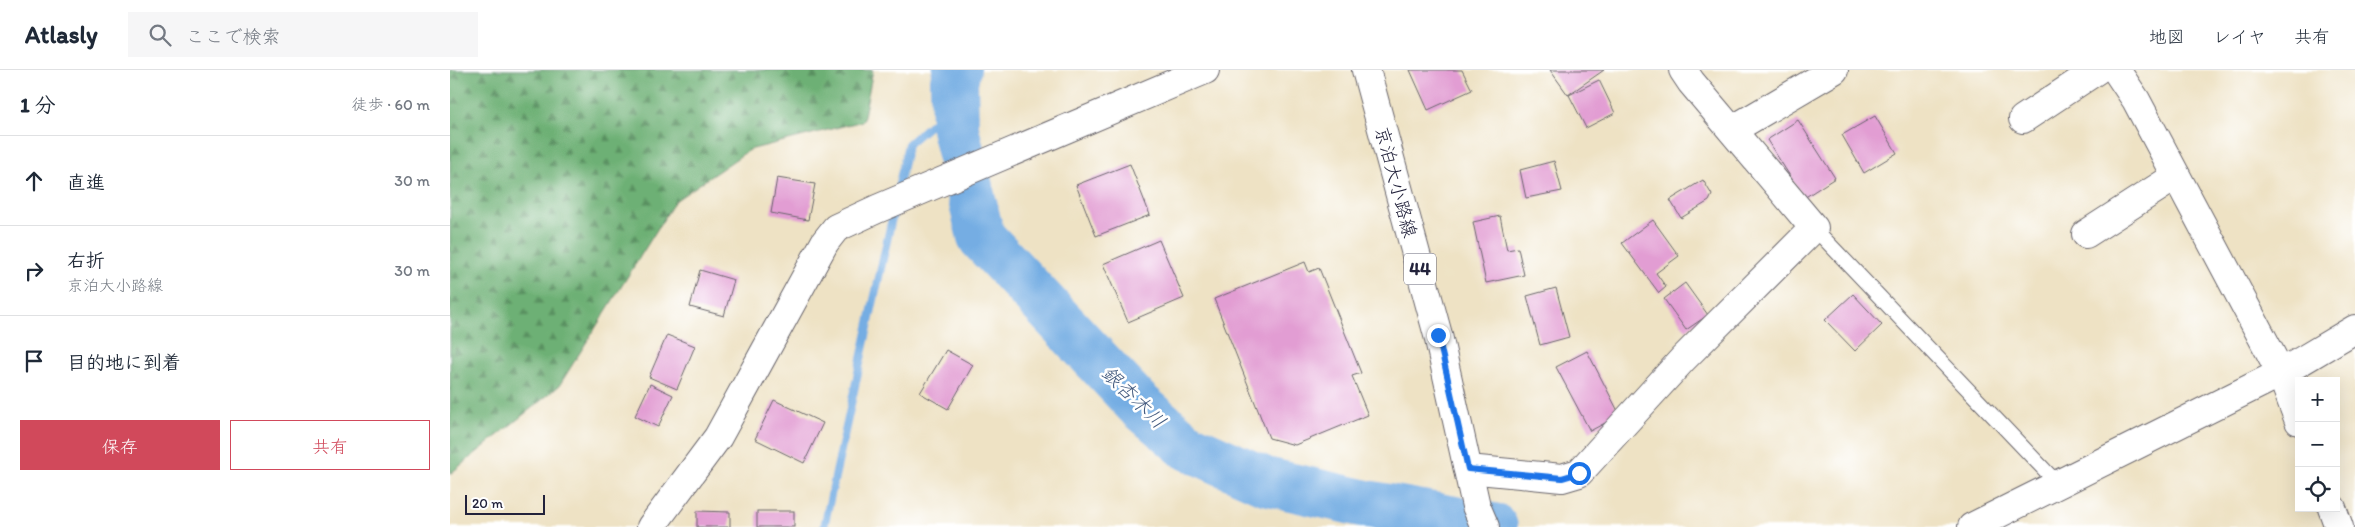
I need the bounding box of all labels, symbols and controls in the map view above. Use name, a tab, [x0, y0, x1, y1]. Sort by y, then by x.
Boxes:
search box	[128, 12, 478, 57]
text: Atlasly	[25, 20, 98, 49]
icon: search	[146, 21, 174, 49]
text: ここで検索	[186, 25, 281, 48]
text: 地図	[2149, 26, 2185, 48]
text: レイヤ	[2213, 26, 2266, 48]
text: 共有	[2294, 26, 2330, 48]
text: 1 分	[20, 92, 55, 117]
text: 徒歩 · 60 m	[352, 95, 430, 114]
street label: 京泊大小路線	[1370, 124, 1422, 240]
icon: ahead	[20, 167, 48, 195]
text: 直進	[67, 171, 105, 194]
text: 30 m	[394, 171, 430, 190]
text: 右折	[67, 249, 105, 272]
road number: 44	[1404, 253, 1436, 284]
icon: right	[20, 257, 48, 285]
text: 30 m	[394, 261, 430, 280]
text: 京泊大小路線	[67, 276, 163, 295]
route end	[1427, 324, 1450, 347]
icon: arrive	[20, 347, 48, 375]
text: 目的地に到着	[67, 351, 181, 374]
water label: 銀杏木川	[1097, 361, 1171, 433]
map controls	[2295, 377, 2340, 512]
button: +	[2295, 377, 2340, 422]
button: 保存	[20, 420, 220, 470]
button: 共有	[230, 420, 430, 470]
button: −	[2295, 422, 2340, 467]
route start	[1568, 462, 1591, 485]
button: locate	[2295, 467, 2340, 512]
scale bar	[465, 492, 545, 515]
text: 20 m	[472, 495, 503, 512]

